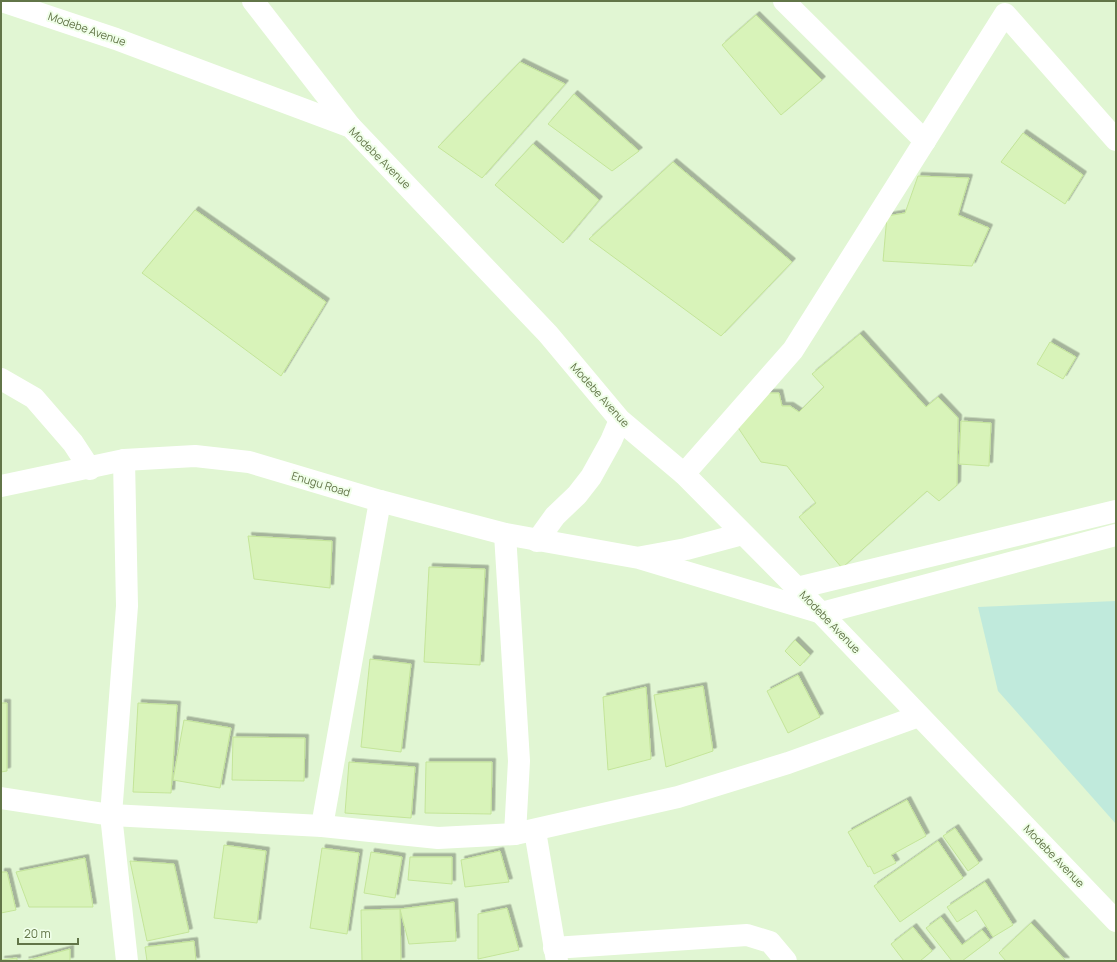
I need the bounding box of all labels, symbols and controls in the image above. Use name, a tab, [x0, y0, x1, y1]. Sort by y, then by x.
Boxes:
street label: Modebe Avenue	[46, 8, 129, 49]
street label: Modebe Avenue	[346, 124, 415, 192]
street label: Modebe Avenue	[568, 359, 634, 430]
street label: Enugu Road	[290, 467, 352, 500]
street label: Modebe Avenue	[797, 587, 864, 657]
street label: Modebe Avenue	[1021, 821, 1088, 891]
scale bar	[18, 920, 78, 946]
text: 20 m	[24, 925, 51, 942]

